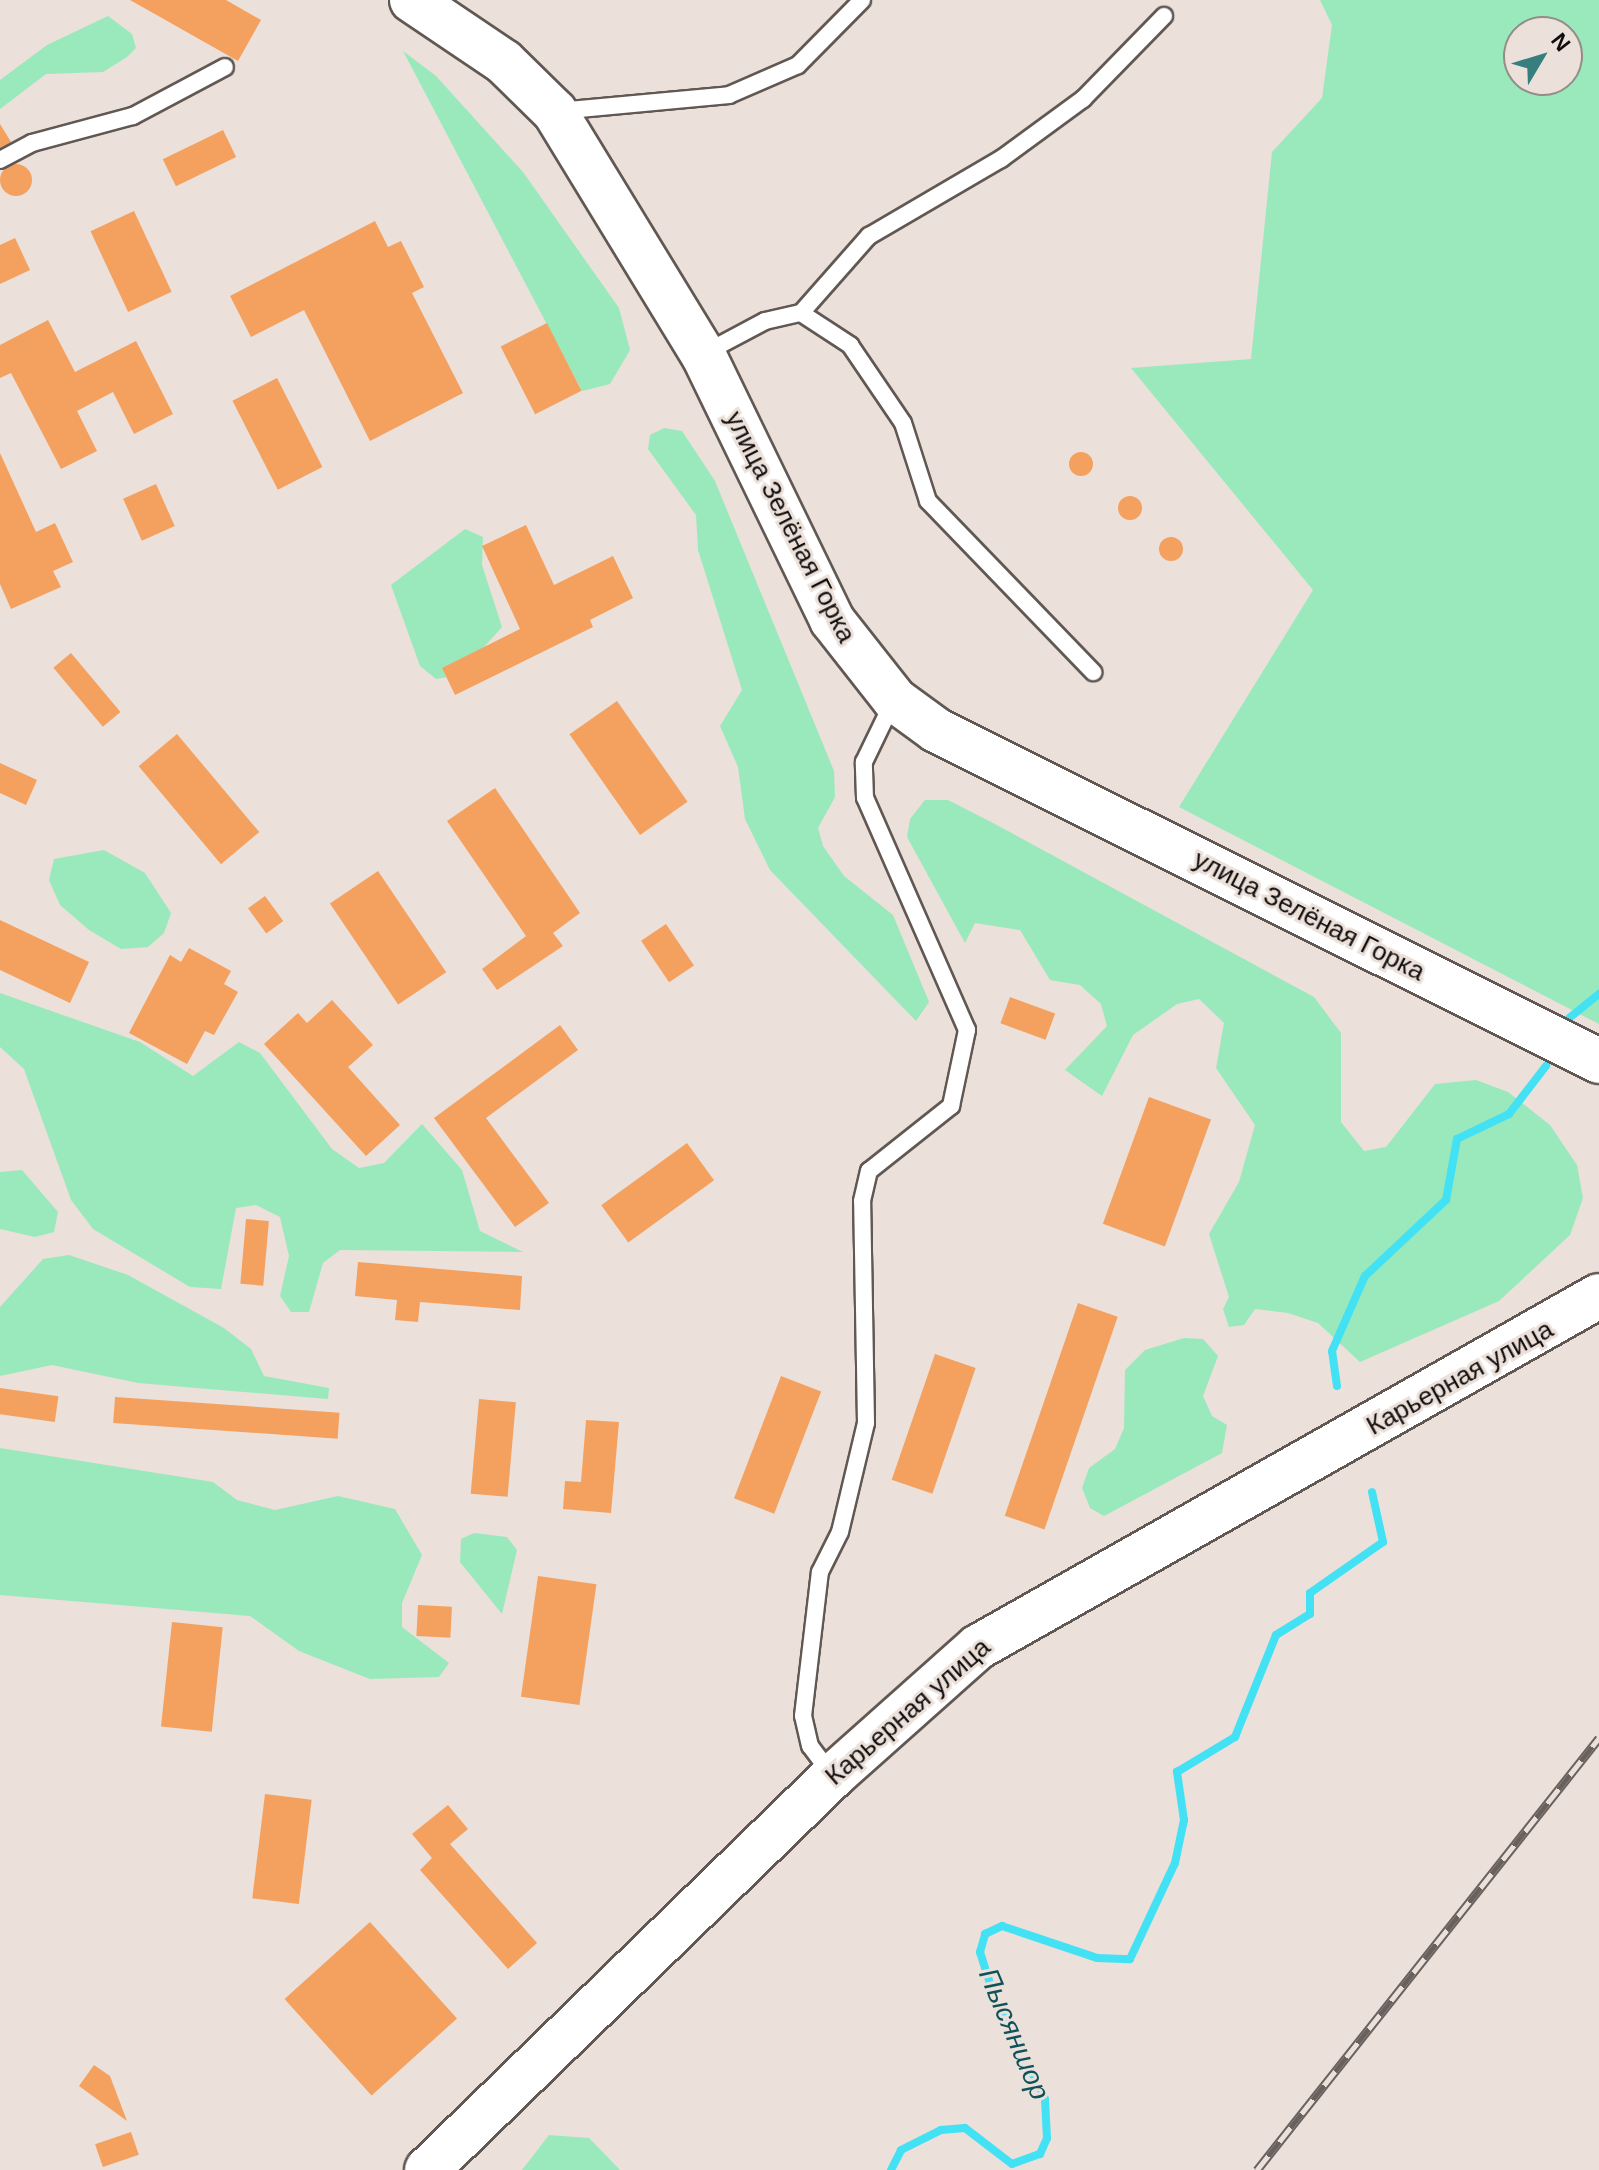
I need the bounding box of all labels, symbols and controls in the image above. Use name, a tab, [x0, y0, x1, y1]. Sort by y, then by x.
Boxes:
north arrow	[1503, 16, 1583, 96]
text: N	[1546, 28, 1575, 56]
street label: улица Зелёная Горка	[718, 406, 862, 648]
street label: улица Зелёная Горка	[1188, 844, 1430, 988]
street label: Карьерная улица	[1361, 1314, 1559, 1442]
street label: Карьерная улица	[819, 1632, 997, 1792]
water label: Пысяншор	[971, 1963, 1057, 2105]

